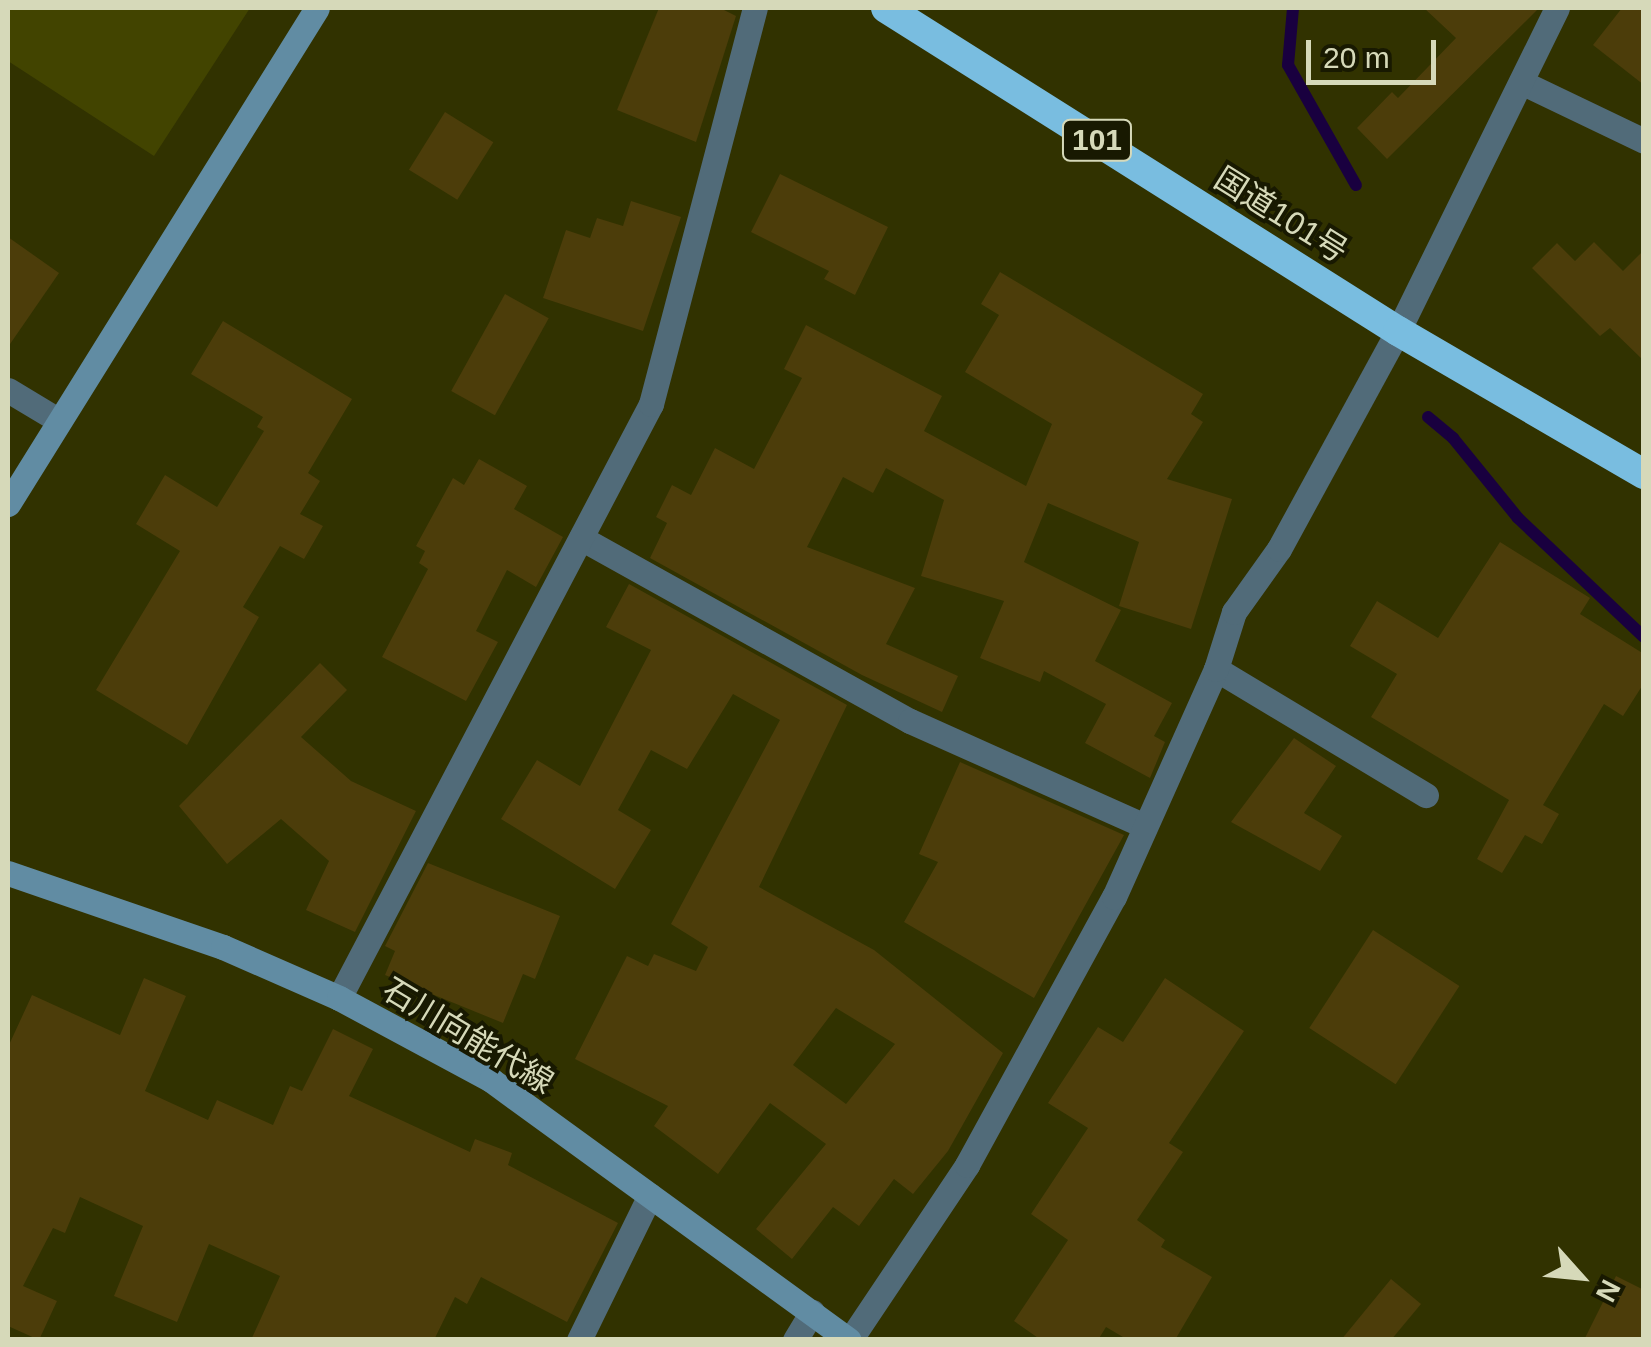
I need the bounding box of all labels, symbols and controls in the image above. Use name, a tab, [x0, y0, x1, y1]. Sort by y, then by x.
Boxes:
scale bar	[1311, 20, 1441, 82]
text: 20 m	[1323, 41, 1390, 74]
road number: 101	[1060, 115, 1134, 165]
street label: 国道101号	[1207, 159, 1355, 271]
street label: 石川向能代線	[376, 970, 560, 1102]
north arrow	[1531, 1227, 1631, 1327]
text: N	[1590, 1275, 1627, 1307]

